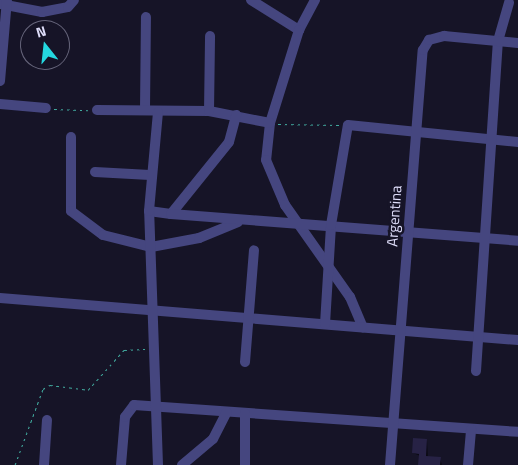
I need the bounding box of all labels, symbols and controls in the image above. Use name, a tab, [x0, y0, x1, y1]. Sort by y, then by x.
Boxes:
north arrow	[20, 20, 70, 70]
text: N	[33, 20, 49, 42]
street label: Argentina	[383, 185, 405, 247]

